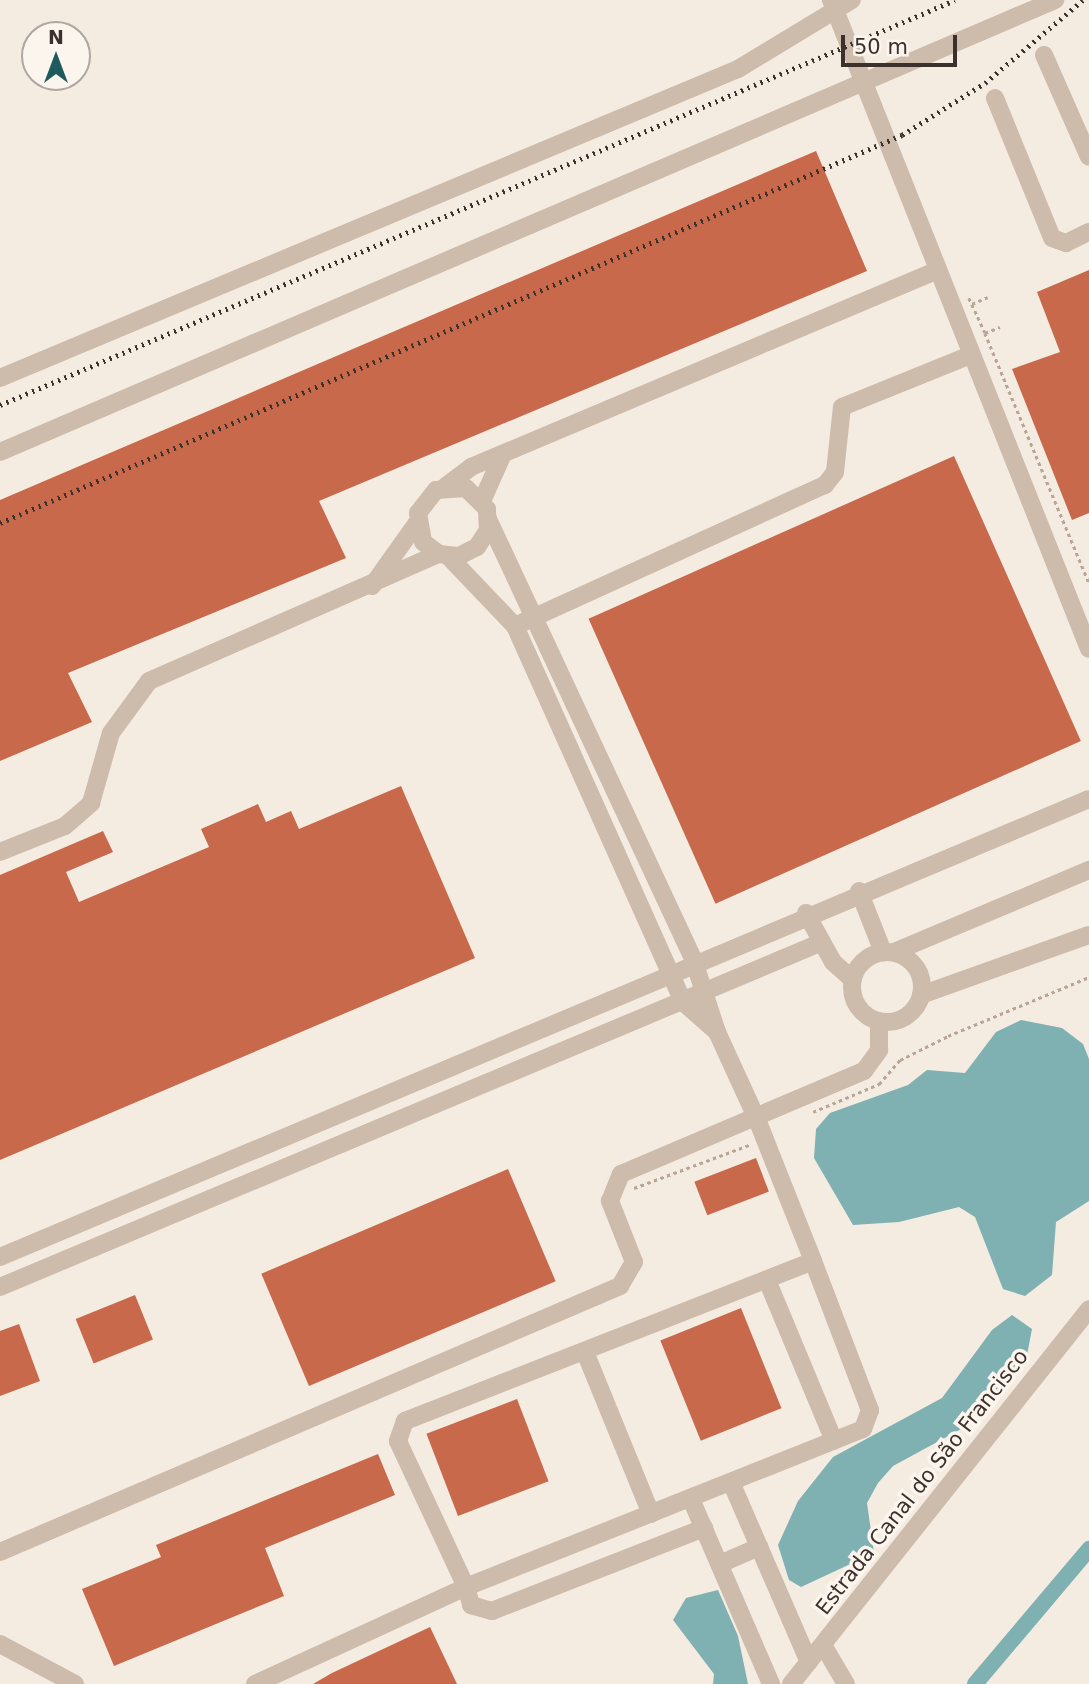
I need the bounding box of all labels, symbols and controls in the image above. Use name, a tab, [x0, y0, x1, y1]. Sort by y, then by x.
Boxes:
north arrow	[21, 21, 91, 91]
scale bar	[844, 21, 960, 65]
text: N	[48, 26, 64, 48]
text: 50 m	[854, 35, 908, 59]
street label: Estrada Canal do São Francisco	[811, 1344, 1033, 1620]

